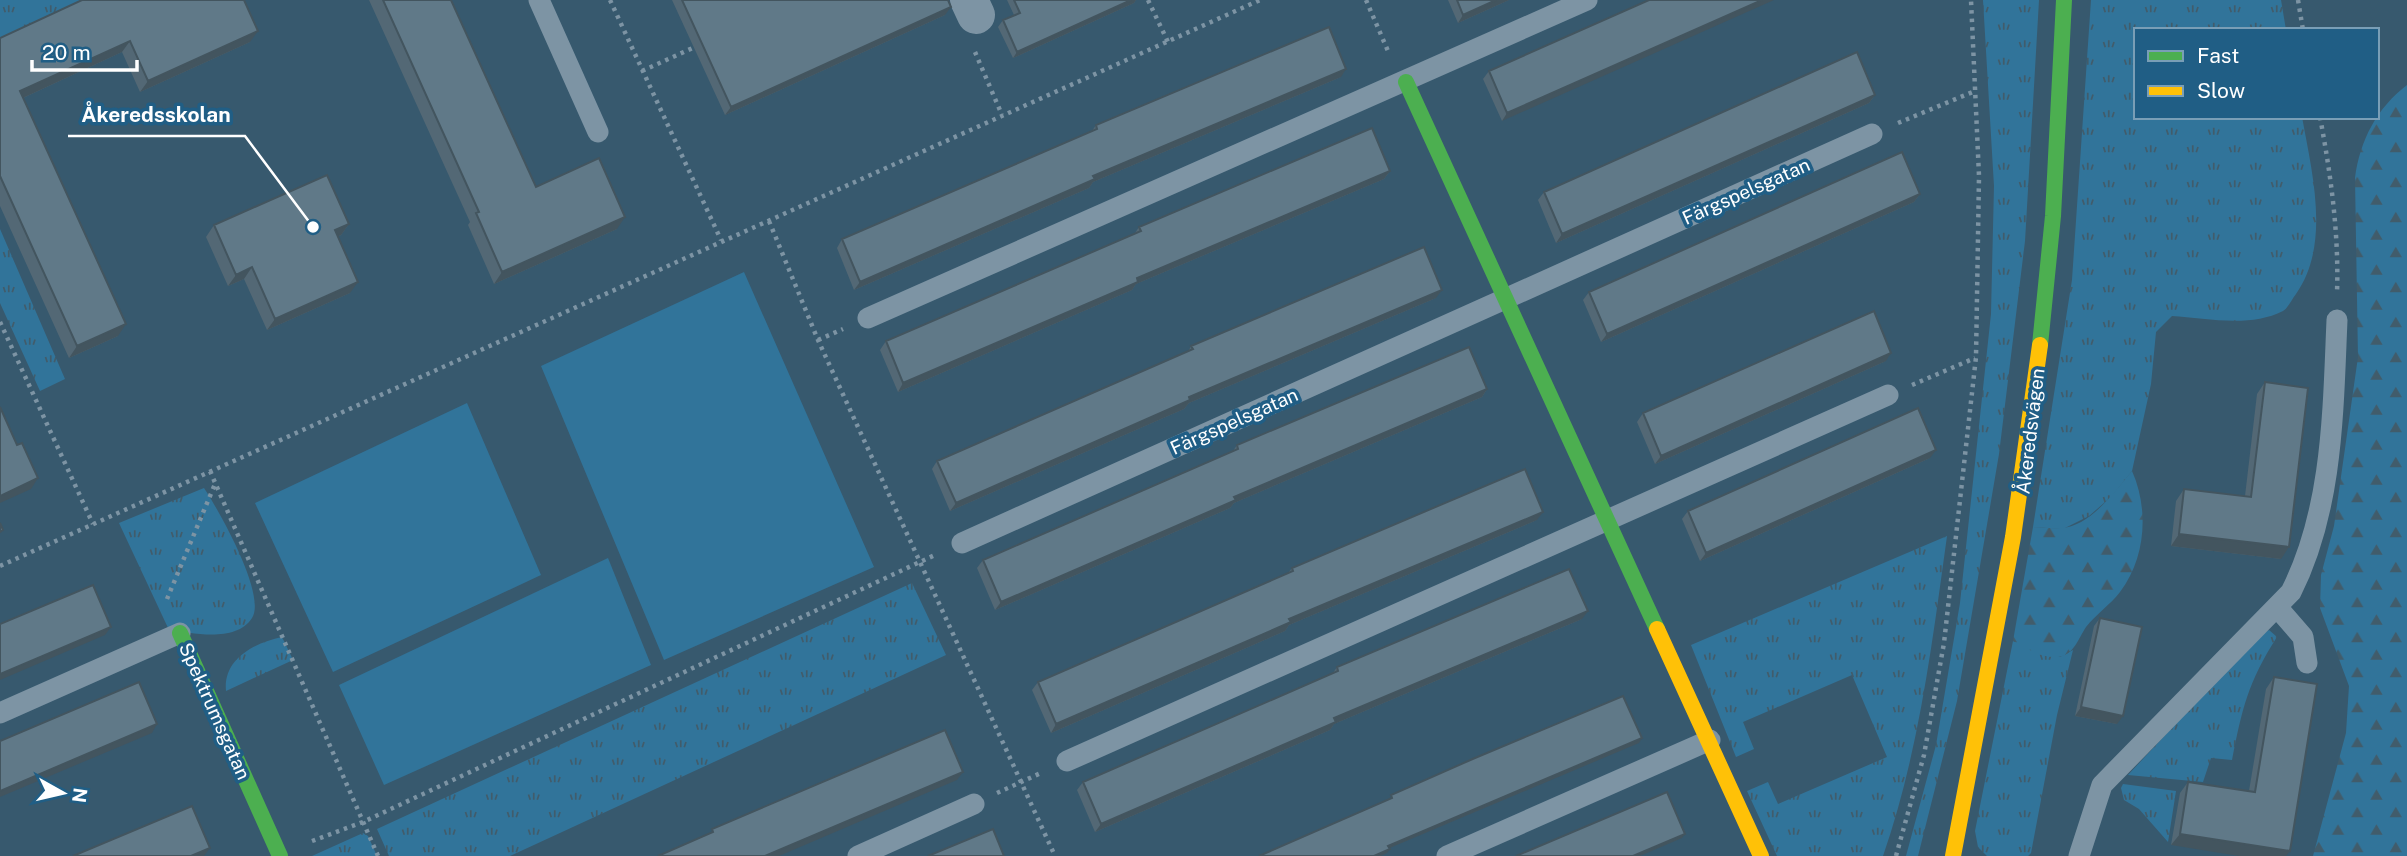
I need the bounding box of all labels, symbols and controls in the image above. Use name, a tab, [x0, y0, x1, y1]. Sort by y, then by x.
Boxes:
scale bar	[32, 28, 136, 72]
legend	[2134, 28, 2379, 119]
text: 20 m	[42, 40, 91, 65]
text: Fast	[2197, 43, 2239, 68]
text: Slow	[2197, 78, 2245, 103]
callout: Åkeredsskolan	[68, 94, 245, 136]
text: Åkeredsskolan	[81, 100, 231, 127]
street label: Färgspelsgatan	[1679, 153, 1813, 229]
street label: Åkeredsvägen	[2010, 367, 2049, 495]
street label: Färgspelsgatan	[1167, 383, 1301, 459]
street label: Spektrumsgatan	[175, 639, 255, 783]
north arrow	[28, 758, 98, 828]
text: N	[68, 786, 92, 804]

